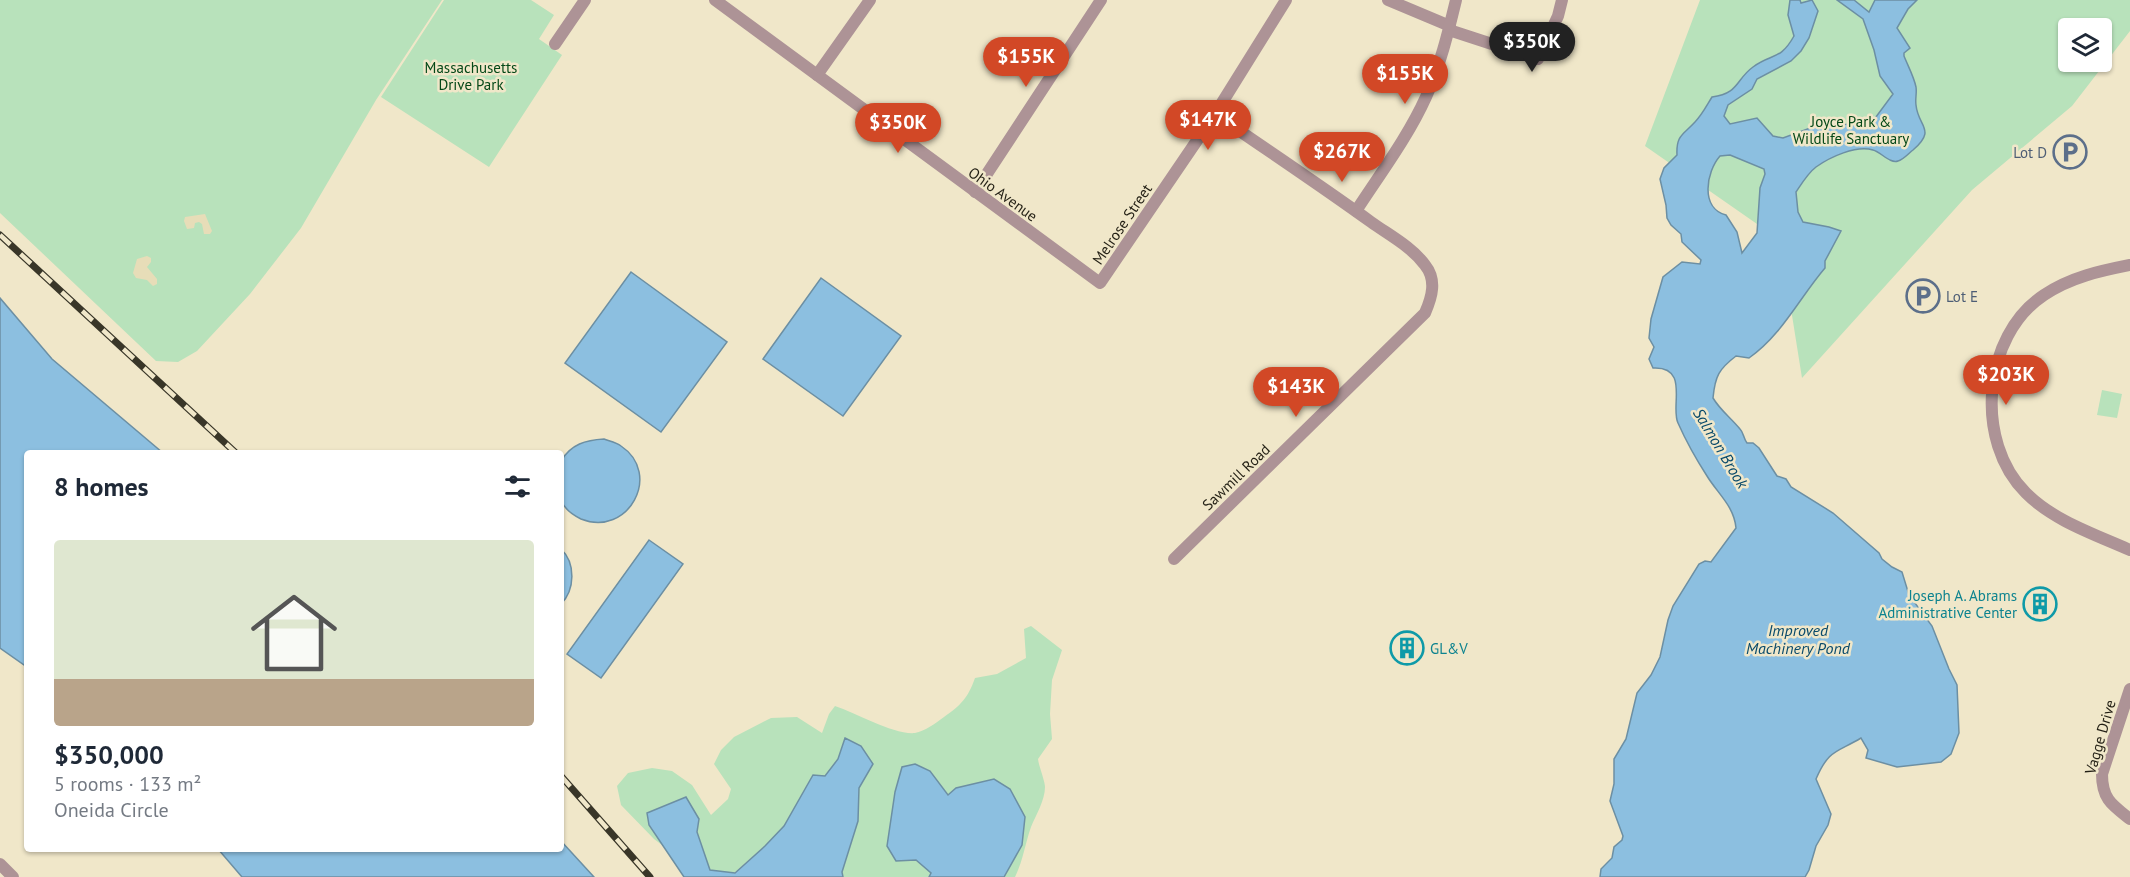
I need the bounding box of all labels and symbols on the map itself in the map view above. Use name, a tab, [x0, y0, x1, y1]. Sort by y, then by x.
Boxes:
pin: $350K	[1490, 22, 1574, 73]
pin: $155K	[984, 37, 1068, 88]
pin: $155K	[1363, 54, 1447, 105]
park label: Massachusetts Drive Park	[425, 58, 517, 94]
pin: $147K	[1166, 100, 1250, 151]
pin: $350K	[856, 103, 940, 154]
park label: Joyce Park & Wildlife Sanctuary	[1793, 112, 1909, 148]
pin: $267K	[1300, 132, 1384, 183]
parking icon: Lot D	[2052, 134, 2088, 170]
place label: Lot D	[2013, 143, 2047, 162]
street label: Ohio Avenue	[965, 163, 1041, 225]
street label: Melrose Street	[1088, 180, 1156, 268]
parking icon: Lot E	[1905, 278, 1941, 314]
place label: Lot E	[1946, 287, 1978, 306]
pin: $203K	[1964, 355, 2048, 406]
pin: $143K	[1254, 367, 1338, 418]
water label: Salmon Brook	[1689, 404, 1753, 493]
street label: Sawmill Road	[1198, 440, 1274, 514]
place label: Joseph A. Abrams Administrative Center	[1878, 586, 2017, 622]
building icon: Joseph A. Abrams Administrative Center	[2022, 586, 2058, 622]
water label: Improved Machinery Pond	[1746, 620, 1851, 658]
building icon: GL&V	[1389, 630, 1425, 666]
place label: GL&V	[1430, 639, 1468, 658]
street label: Vagge Drive	[2080, 698, 2120, 777]

